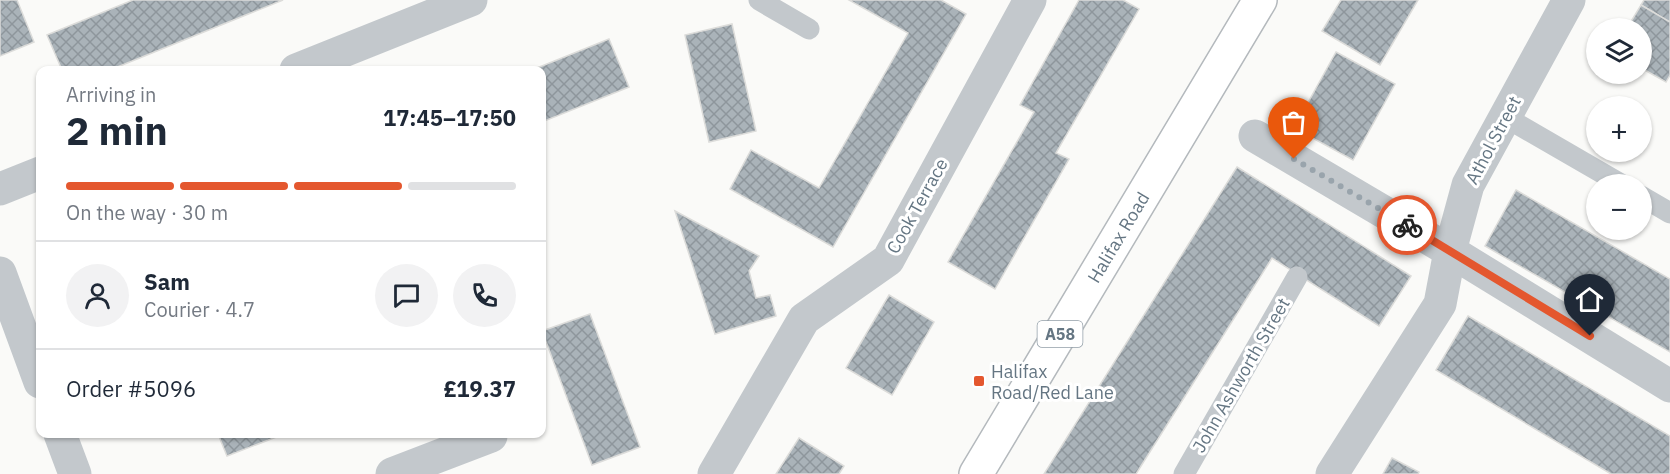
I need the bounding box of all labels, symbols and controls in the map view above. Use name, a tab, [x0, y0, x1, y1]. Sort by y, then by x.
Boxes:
map controls	[1586, 18, 1652, 240]
button: layers	[1586, 18, 1652, 84]
text: Arriving in	[66, 81, 156, 108]
street label: Athol Street	[1460, 92, 1526, 188]
button: +	[1586, 96, 1652, 162]
pin	[1268, 97, 1319, 159]
text: 17:45–17:50	[383, 103, 516, 132]
text: 2 min	[66, 105, 168, 156]
icon: bag	[1277, 106, 1310, 139]
street label: Cook Terrace	[881, 154, 953, 258]
button: −	[1586, 174, 1652, 240]
street label: Halifax Road	[1082, 188, 1154, 287]
courier	[1377, 195, 1437, 255]
text: On the way · 30 m	[66, 199, 228, 226]
icon: bike	[1391, 209, 1424, 242]
button: person	[66, 264, 129, 327]
button: chat	[375, 264, 438, 327]
button: phone	[453, 264, 516, 327]
text: Sam	[144, 267, 190, 296]
pin	[1564, 274, 1615, 336]
icon: home	[1573, 283, 1606, 316]
street label: John Ashworth Street	[1187, 293, 1295, 457]
text: Courier · 4.7	[144, 296, 255, 323]
road number: A58	[1038, 321, 1082, 347]
place label: Halifax Road/Red Lane	[991, 360, 1114, 404]
text: Order #5096	[66, 374, 196, 403]
text: £19.37	[444, 374, 516, 403]
marker: Halifax Road/Red Lane	[972, 374, 986, 388]

